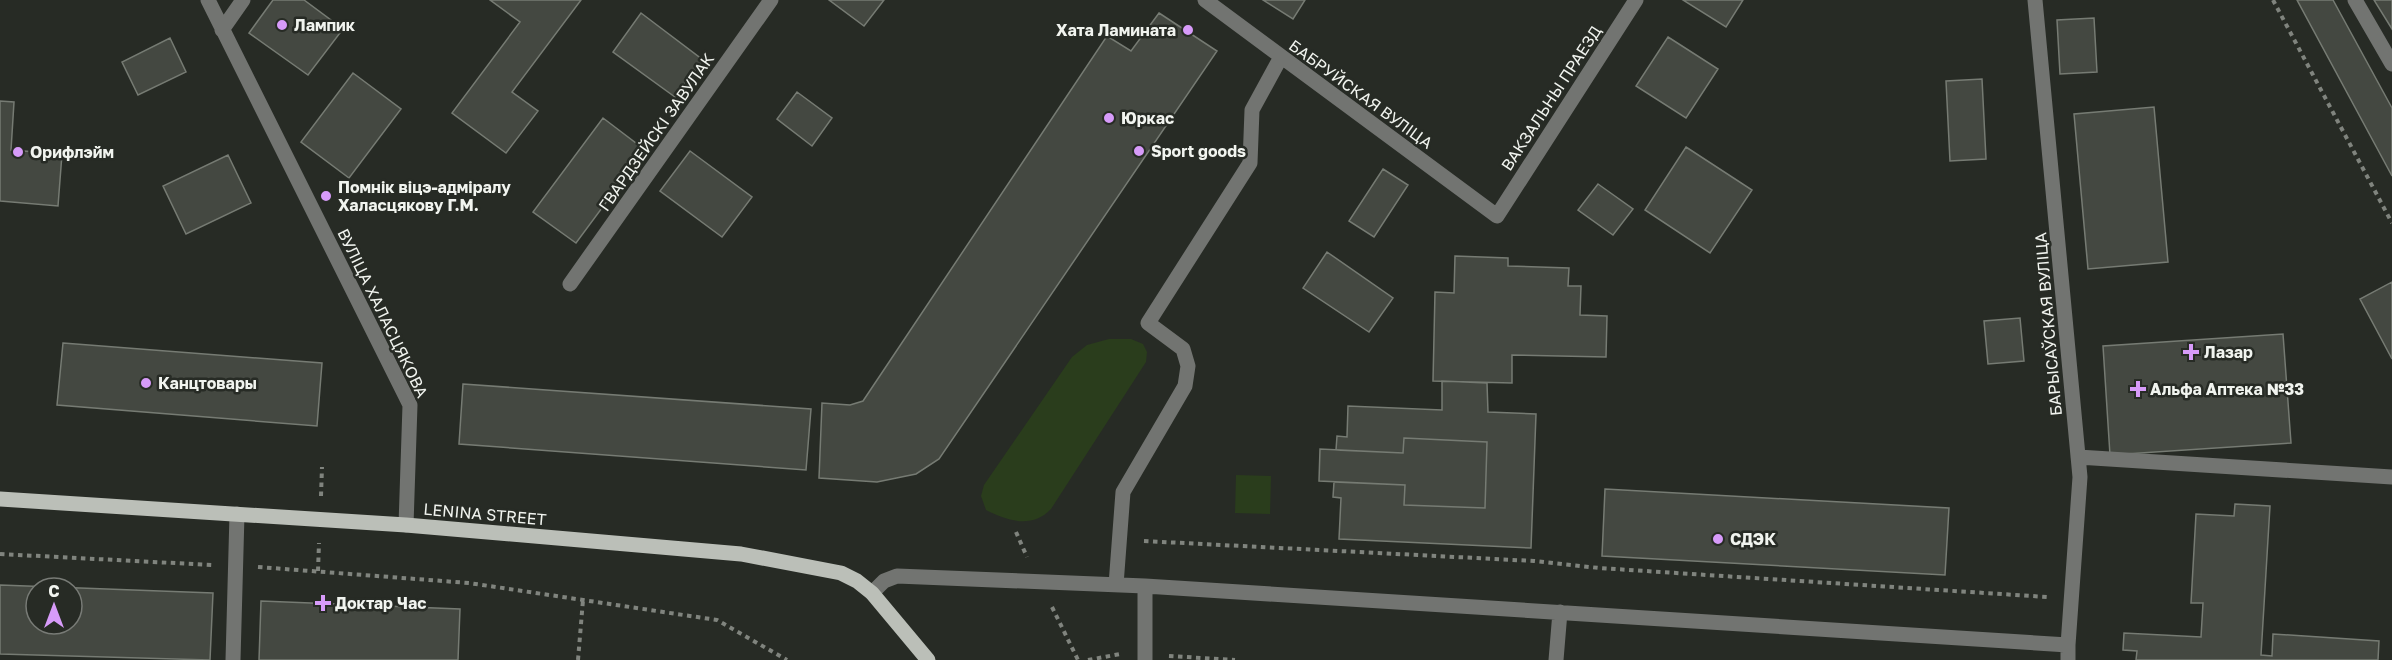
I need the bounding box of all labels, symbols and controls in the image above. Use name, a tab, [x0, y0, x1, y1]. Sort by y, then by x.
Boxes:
place label: Лампик	[294, 15, 356, 35]
marker: Лампик	[275, 18, 289, 32]
place label: Хата Ламината	[1056, 20, 1176, 40]
street label: ВАКЗАЛЬНЫ ПРАЕЗД	[1497, 22, 1606, 174]
marker: Хата Ламината	[1181, 23, 1195, 37]
street label: БАБРУЙСКАЯ ВУЛІЦА	[1285, 35, 1437, 153]
street label: ГВАРДЗЕЙСКІ ЗАВУЛАК	[594, 49, 718, 215]
place label: Юркас	[1121, 108, 1174, 128]
marker: Юркас	[1102, 111, 1116, 125]
place label: Sport goods	[1151, 141, 1246, 161]
place label: Орифлэйм	[30, 142, 114, 162]
marker: Sport goods	[1132, 144, 1146, 158]
marker: Орифлэйм	[11, 145, 25, 159]
place label: Помнік віцэ-адміралу Халасцякову Г.М.	[338, 177, 511, 215]
marker: Помнік віцэ-адміралу Халасцякову Г.М.	[319, 189, 333, 203]
street label: ВУЛІЦА ХАЛАСЦЯКОВА	[333, 225, 433, 401]
street label: БАРЫСАЎСКАЯ ВУЛІЦА	[2030, 231, 2066, 417]
place label: Лазар	[2204, 342, 2253, 362]
marker: Лазар	[2182, 343, 2200, 361]
place label: Канцтовары	[158, 373, 257, 393]
marker: Канцтовары	[139, 376, 153, 390]
place label: Альфа Аптека №33	[2150, 379, 2304, 399]
marker: Альфа Аптека №33	[2131, 382, 2145, 396]
street label: LENINA STREET	[423, 499, 547, 529]
place label: СДЭК	[1730, 529, 1776, 549]
marker: СДЭК	[1711, 532, 1725, 546]
north arrow	[24, 576, 84, 636]
text: С	[48, 581, 60, 601]
place label: Доктар Час	[335, 593, 426, 613]
marker: Доктар Час	[316, 596, 330, 610]

